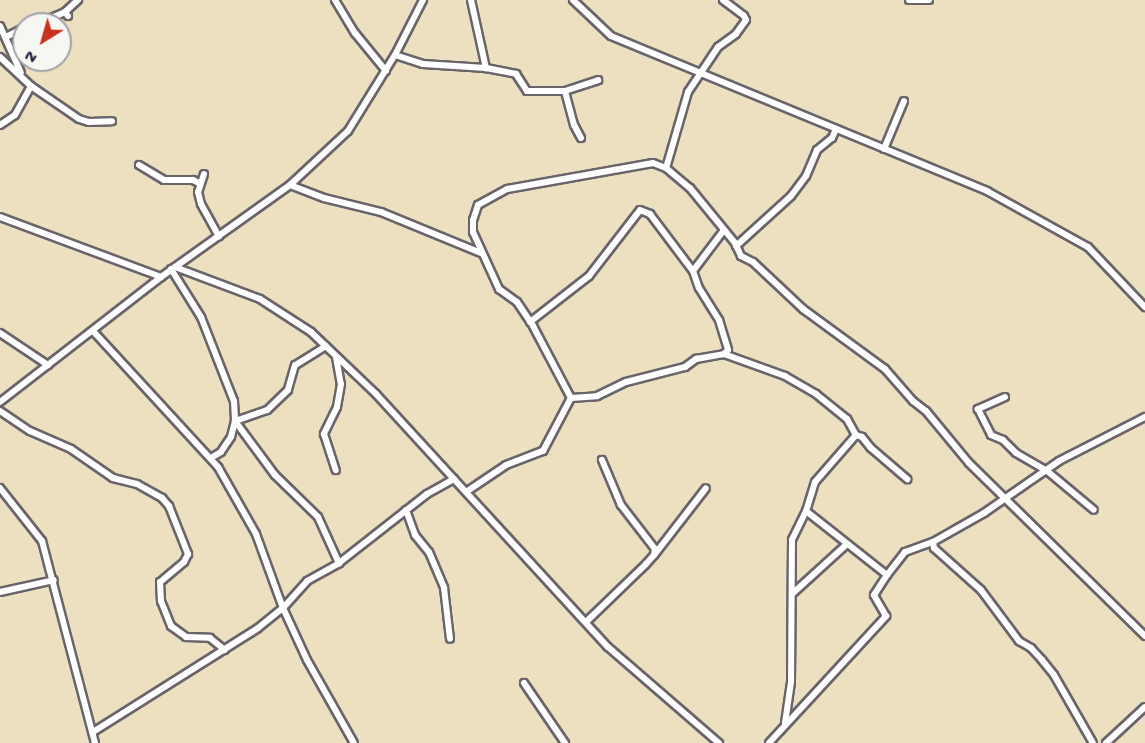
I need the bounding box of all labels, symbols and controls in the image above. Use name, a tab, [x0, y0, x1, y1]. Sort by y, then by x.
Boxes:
north arrow	[12, 12, 72, 72]
text: N	[22, 44, 42, 66]

